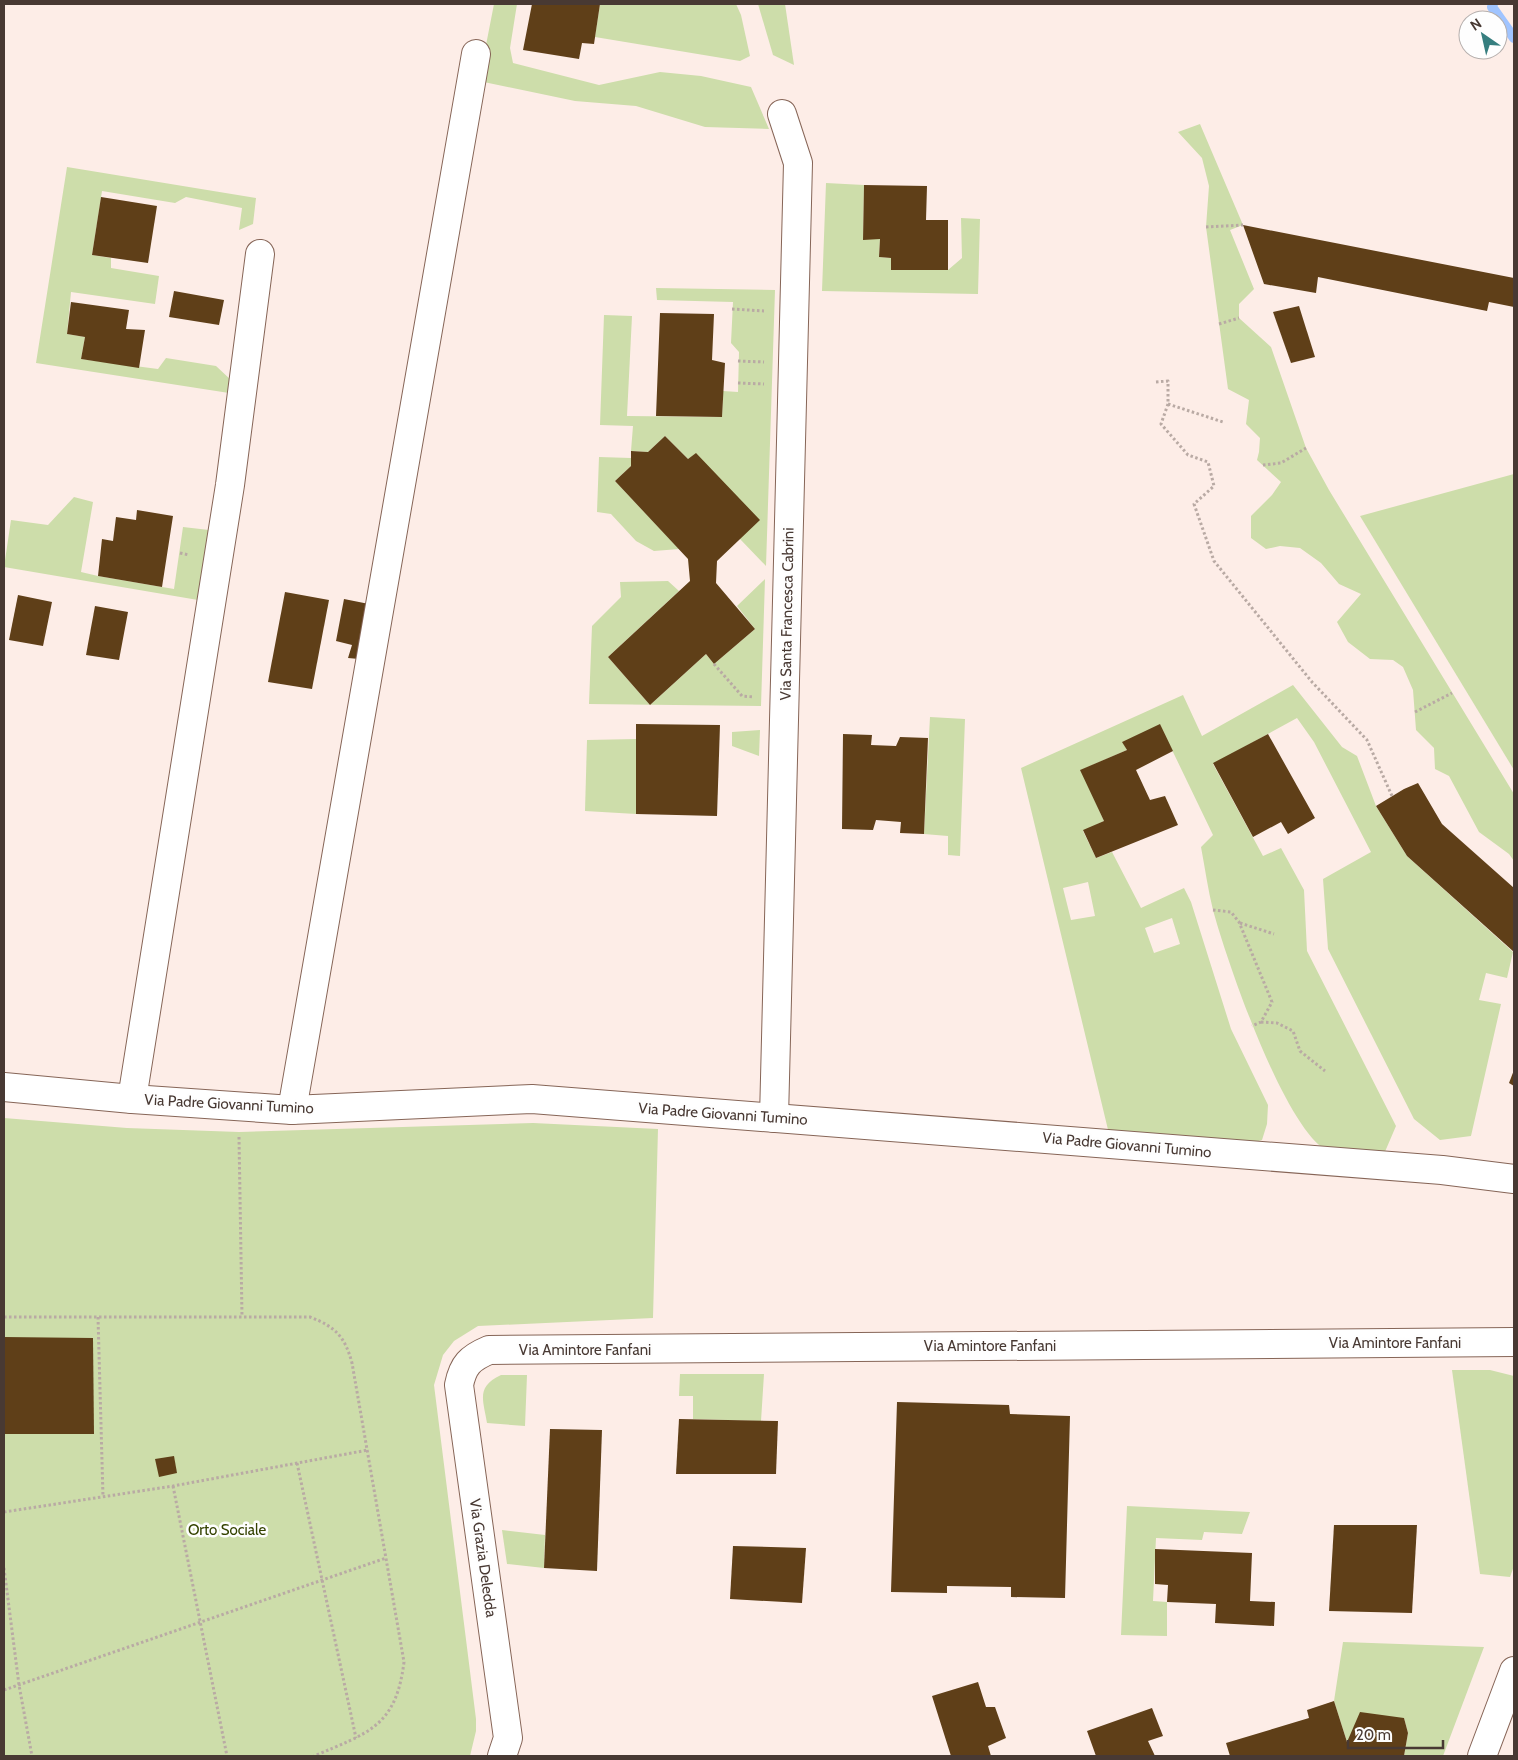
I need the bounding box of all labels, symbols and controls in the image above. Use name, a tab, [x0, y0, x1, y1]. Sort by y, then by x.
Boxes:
north arrow	[1458, 10, 1508, 60]
text: N	[1467, 14, 1485, 34]
street label: Via Santa Francesca Cabrini	[776, 527, 798, 701]
street label: Via Padre Giovanni Tumino	[144, 1091, 314, 1117]
street label: Via Padre Giovanni Tumino	[638, 1099, 808, 1129]
street label: Via Padre Giovanni Tumino	[1042, 1129, 1212, 1161]
street label: Via Amintore Fanfani	[1329, 1334, 1461, 1352]
street label: Via Amintore Fanfani	[924, 1337, 1056, 1355]
street label: Via Amintore Fanfani	[519, 1341, 651, 1359]
street label: Via Grazia Deledda	[466, 1497, 500, 1619]
park label: Orto Sociale	[188, 1521, 266, 1539]
scale bar	[1348, 1718, 1443, 1750]
text: 20 m	[1356, 1726, 1391, 1744]

